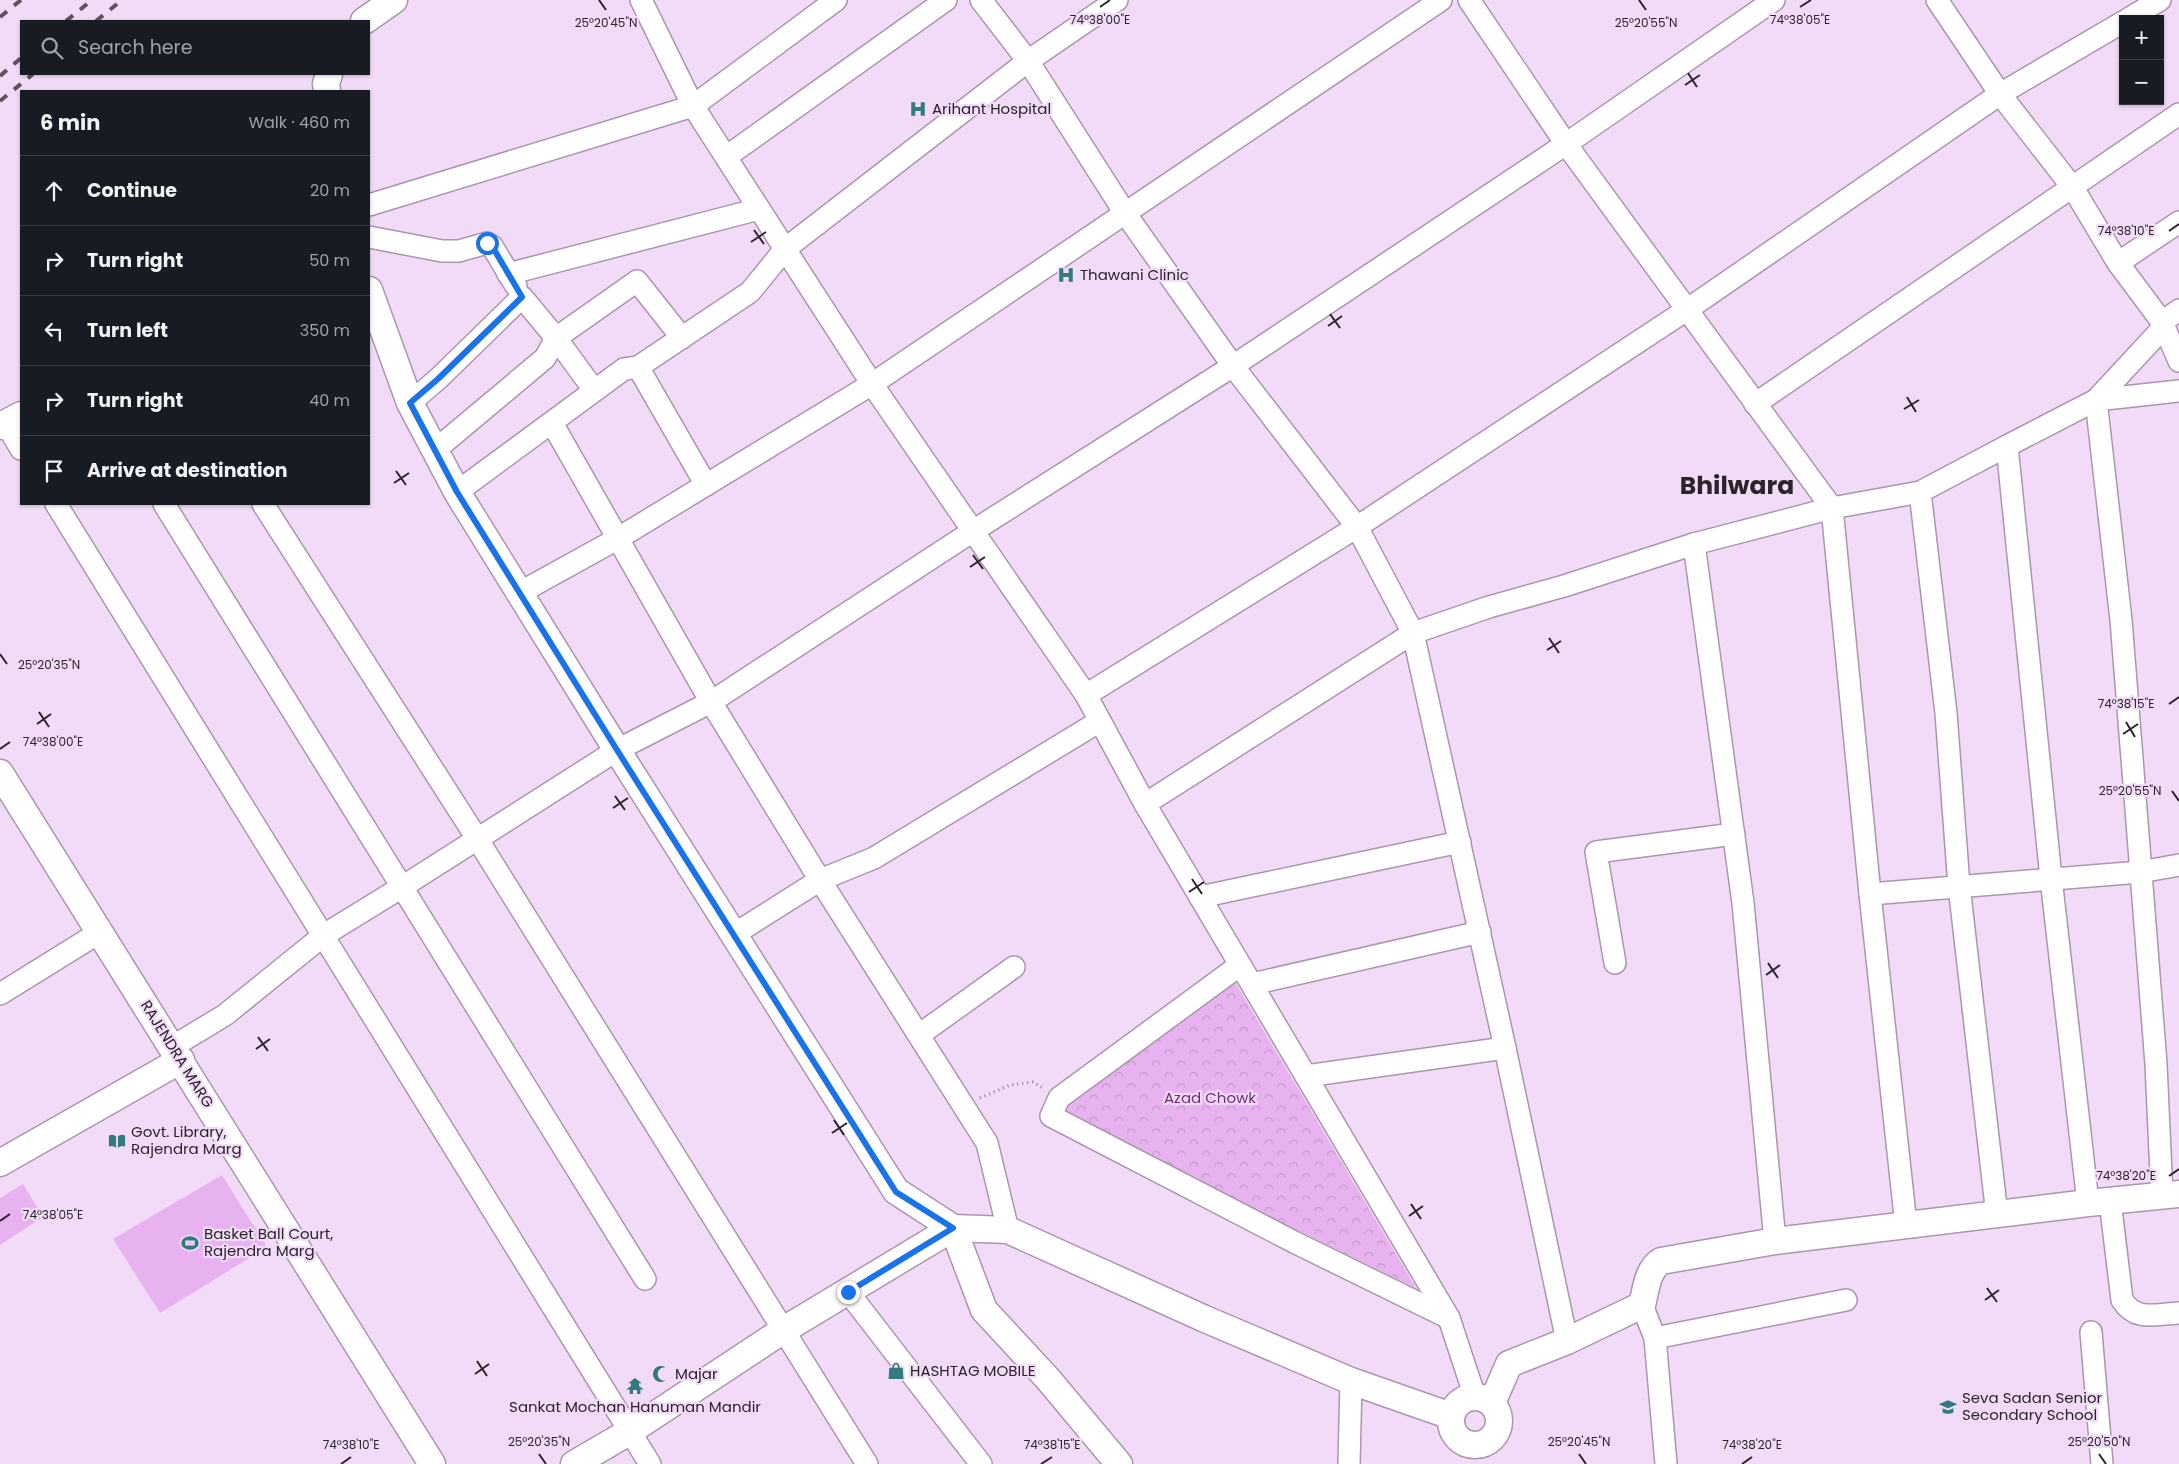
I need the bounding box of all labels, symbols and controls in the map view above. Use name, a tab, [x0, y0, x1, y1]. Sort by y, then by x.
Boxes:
text: 74°38'00"E	[1070, 11, 1130, 28]
text: 74°38'05"E	[1770, 11, 1830, 28]
text: 25°20'45"N	[575, 14, 637, 31]
text: 25°20'55"N	[1615, 14, 1677, 31]
map controls	[2119, 15, 2164, 105]
button: +	[2119, 15, 2164, 60]
search box	[20, 20, 370, 75]
icon: search	[38, 34, 66, 62]
text: Search here	[78, 34, 192, 61]
button: −	[2119, 60, 2164, 105]
place label: Arihant Hospital	[932, 98, 1051, 119]
hospital icon: Arihant Hospital	[908, 99, 928, 119]
text: 6 min	[40, 108, 100, 137]
text: Walk · 460 m	[248, 111, 350, 134]
icon: ahead	[40, 177, 68, 205]
text: Continue	[87, 177, 177, 204]
text: 20 m	[310, 179, 350, 202]
text: 74°38'10"E	[2098, 222, 2154, 239]
route start	[476, 232, 499, 255]
icon: right	[40, 247, 68, 275]
text: Turn right	[87, 247, 183, 274]
text: 50 m	[309, 249, 350, 272]
place label: Thawani Clinic	[1080, 264, 1189, 285]
hospital icon: Thawani Clinic	[1056, 265, 1076, 285]
icon: left	[40, 317, 68, 345]
text: Turn left	[87, 317, 168, 344]
text: 350 m	[300, 319, 350, 342]
icon: right	[40, 387, 68, 415]
text: Turn right	[87, 387, 183, 414]
text: 40 m	[309, 389, 350, 412]
icon: arrive	[40, 457, 68, 485]
text: Arrive at destination	[87, 457, 288, 484]
district label: Bhilwara	[1680, 468, 1794, 503]
text: 25°20'35"N	[18, 656, 80, 673]
text: 74°38'15"E	[2098, 695, 2154, 712]
text: 74°38'00"E	[23, 733, 83, 750]
text: 25°20'55"N	[2099, 782, 2161, 799]
street label: RAJENDRA MARG	[136, 996, 219, 1112]
park label: Azad Chowk	[1164, 1087, 1256, 1108]
place label: Govt. Library, Rajendra Marg	[131, 1121, 242, 1159]
library icon: Govt. Library, Rajendra Marg	[107, 1131, 127, 1151]
text: 74°38'20"E	[2096, 1167, 2156, 1184]
text: 74°38'05"E	[23, 1206, 83, 1223]
place label: Basket Ball Court, Rajendra Marg	[204, 1223, 333, 1261]
sports icon: Basket Ball Court, Rajendra Marg	[180, 1233, 200, 1253]
route end	[837, 1281, 860, 1304]
place label: HASHTAG MOBILE	[910, 1360, 1035, 1381]
shop icon: HASHTAG MOBILE	[886, 1361, 906, 1381]
place label: Majar	[675, 1363, 718, 1384]
mosque icon: Majar	[651, 1364, 671, 1384]
temple icon: Sankat Mochan Hanuman Mandir	[625, 1376, 645, 1396]
place label: Seva Sadan Senior Secondary School	[1962, 1387, 2102, 1425]
place label: Sankat Mochan Hanuman Mandir	[509, 1396, 761, 1417]
school or university icon: Seva Sadan Senior Secondary School	[1938, 1397, 1958, 1417]
text: 25°20'35"N	[508, 1433, 570, 1450]
text: 25°20'45"N	[1548, 1433, 1610, 1450]
text: 25°20'50"N	[2068, 1433, 2130, 1450]
text: 74°38'10"E	[323, 1436, 379, 1453]
text: 74°38'15"E	[1024, 1436, 1080, 1453]
text: 74°38'20"E	[1722, 1436, 1782, 1453]

